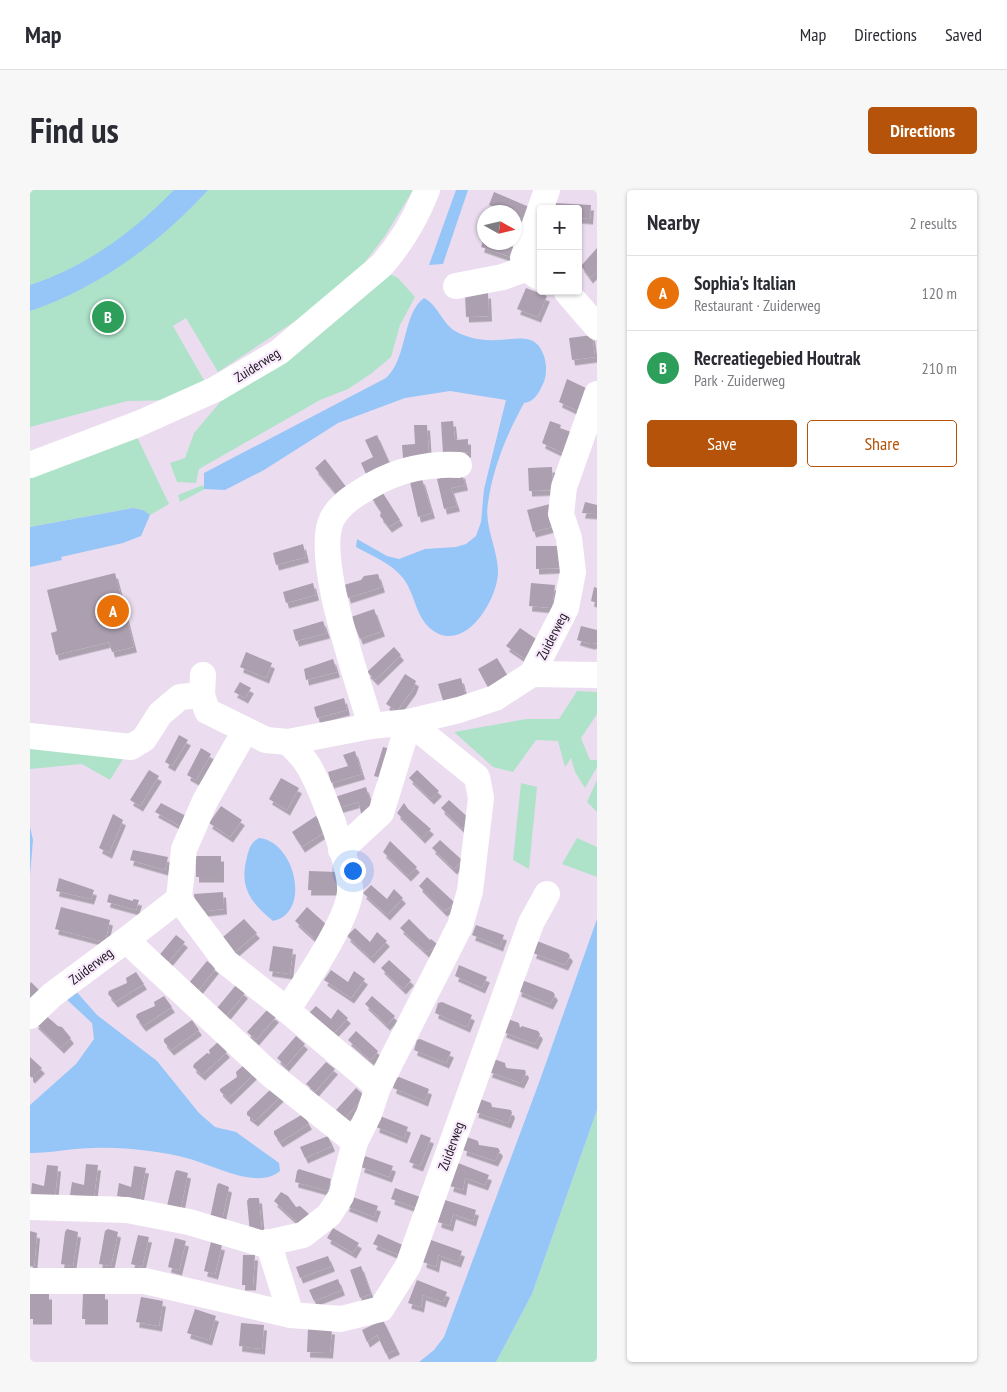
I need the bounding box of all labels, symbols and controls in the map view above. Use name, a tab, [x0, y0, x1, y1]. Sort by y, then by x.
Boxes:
text: Map	[25, 19, 62, 50]
text: Map	[800, 23, 826, 46]
text: Directions	[854, 23, 917, 46]
text: Saved	[945, 23, 982, 46]
text: Find us	[30, 107, 119, 153]
button: Directions	[868, 107, 977, 154]
north arrow	[477, 205, 522, 250]
map controls	[537, 205, 582, 295]
button: +	[537, 205, 582, 250]
text: Nearby	[647, 209, 700, 236]
text: 2 results	[910, 213, 957, 233]
button: −	[537, 250, 582, 295]
text: Sophia's Italian	[694, 271, 796, 295]
text: A	[659, 283, 667, 303]
text: 120 m	[922, 283, 957, 303]
text: Restaurant · Zuiderweg	[694, 295, 821, 315]
pin: B	[92, 298, 124, 336]
street label: Zuiderweg	[231, 344, 283, 386]
text: Recreatiegebied Houtrak	[694, 346, 861, 370]
text: B	[659, 358, 667, 378]
text: 210 m	[922, 358, 957, 378]
text: Park · Zuiderweg	[694, 370, 785, 390]
button: Save	[647, 420, 797, 467]
button: Share	[807, 420, 957, 467]
pin: A	[97, 592, 129, 630]
street label: Zuiderweg	[532, 609, 572, 663]
your location	[340, 858, 366, 884]
street label: Zuiderweg	[65, 944, 117, 988]
street label: Zuiderweg	[434, 1119, 468, 1173]

